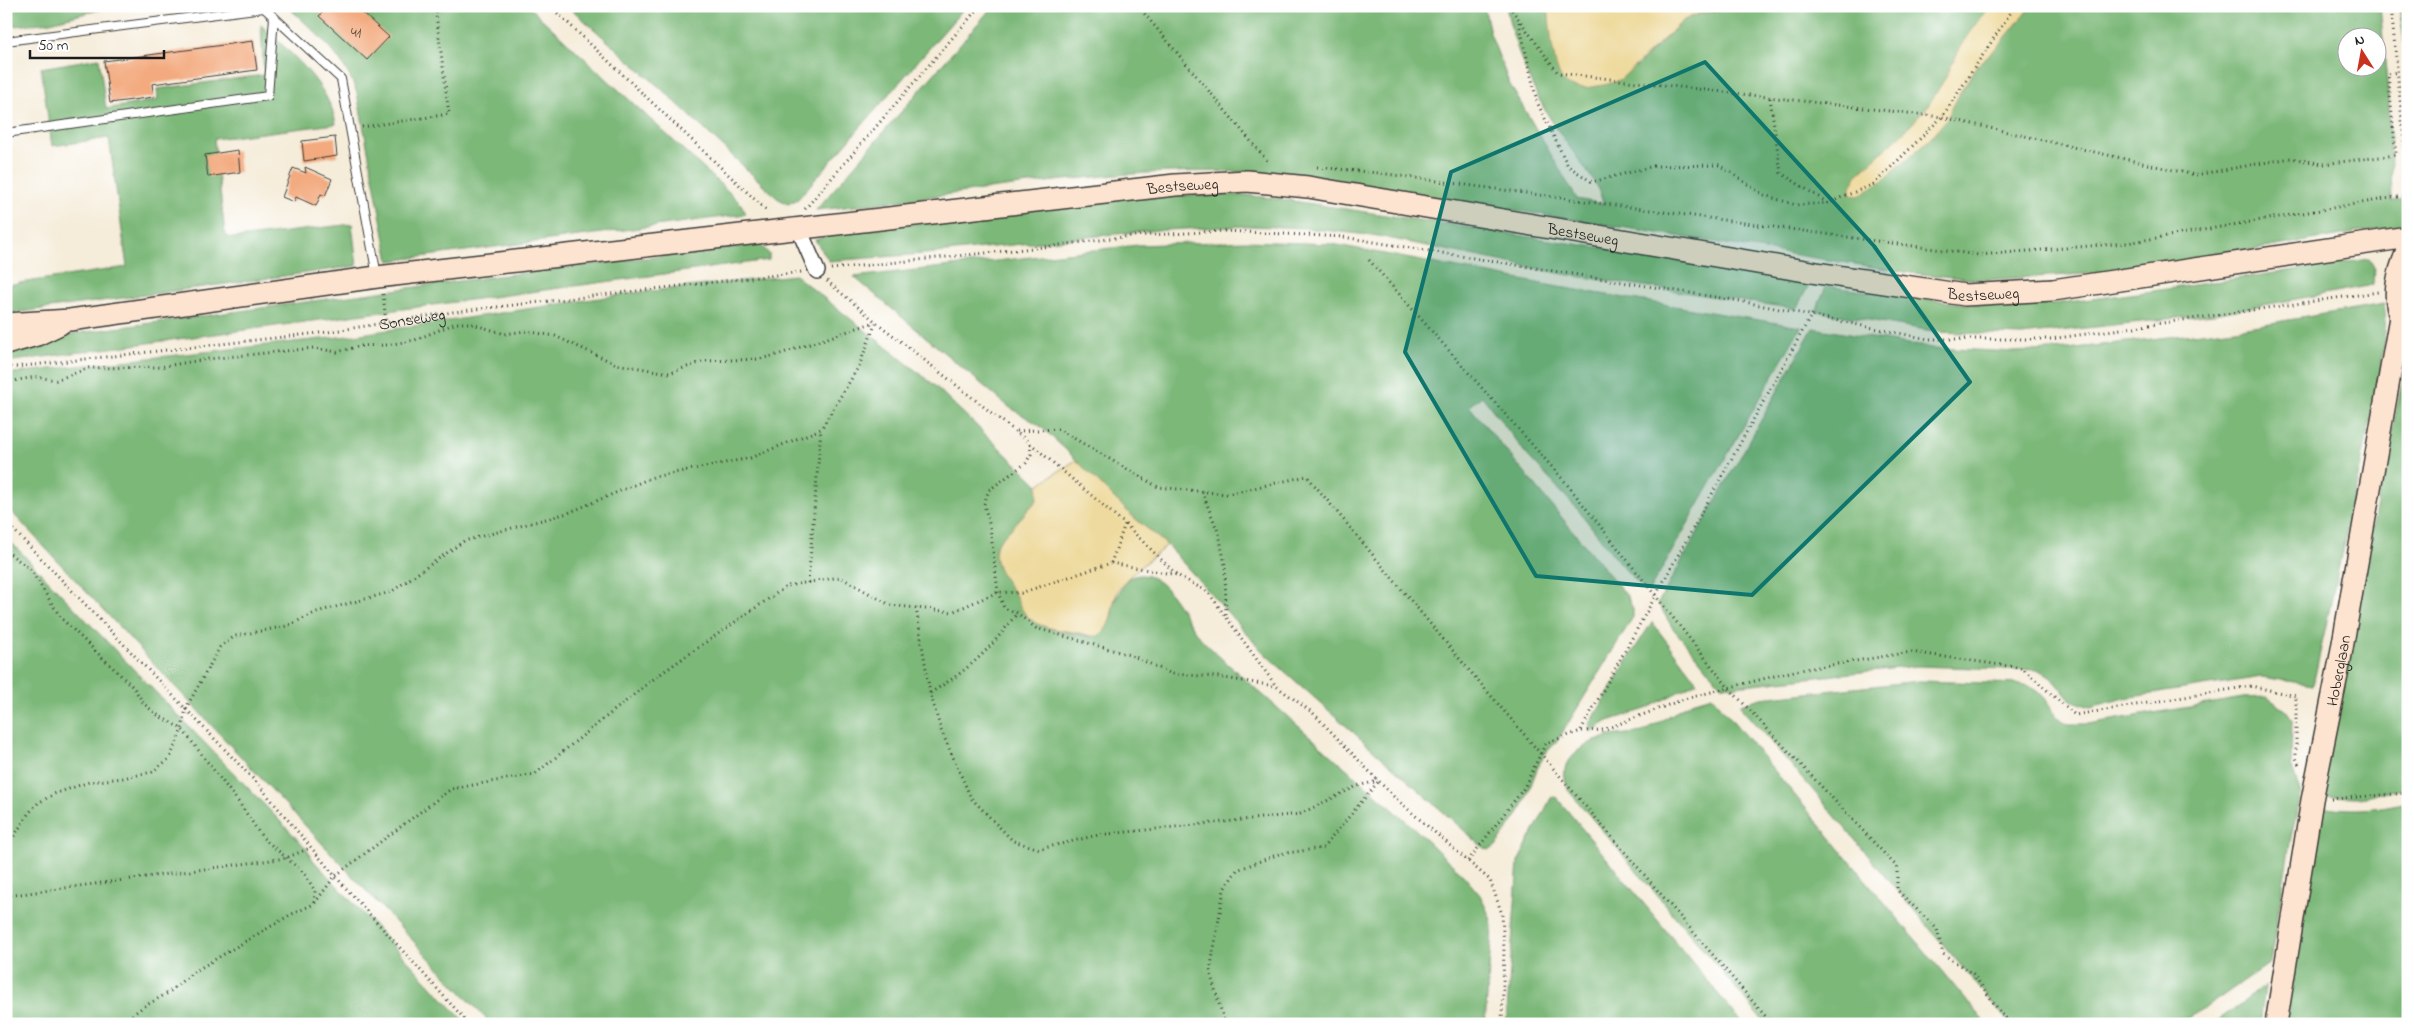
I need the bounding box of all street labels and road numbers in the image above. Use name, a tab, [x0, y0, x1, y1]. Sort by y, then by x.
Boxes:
street label: Bestseweg	[1145, 173, 1219, 202]
street label: Bestseweg	[1545, 218, 1620, 253]
street label: Bestseweg	[1945, 282, 2020, 309]
street label: Sonseweg	[377, 303, 447, 338]
street label: Hoberglaan	[2321, 633, 2358, 709]

